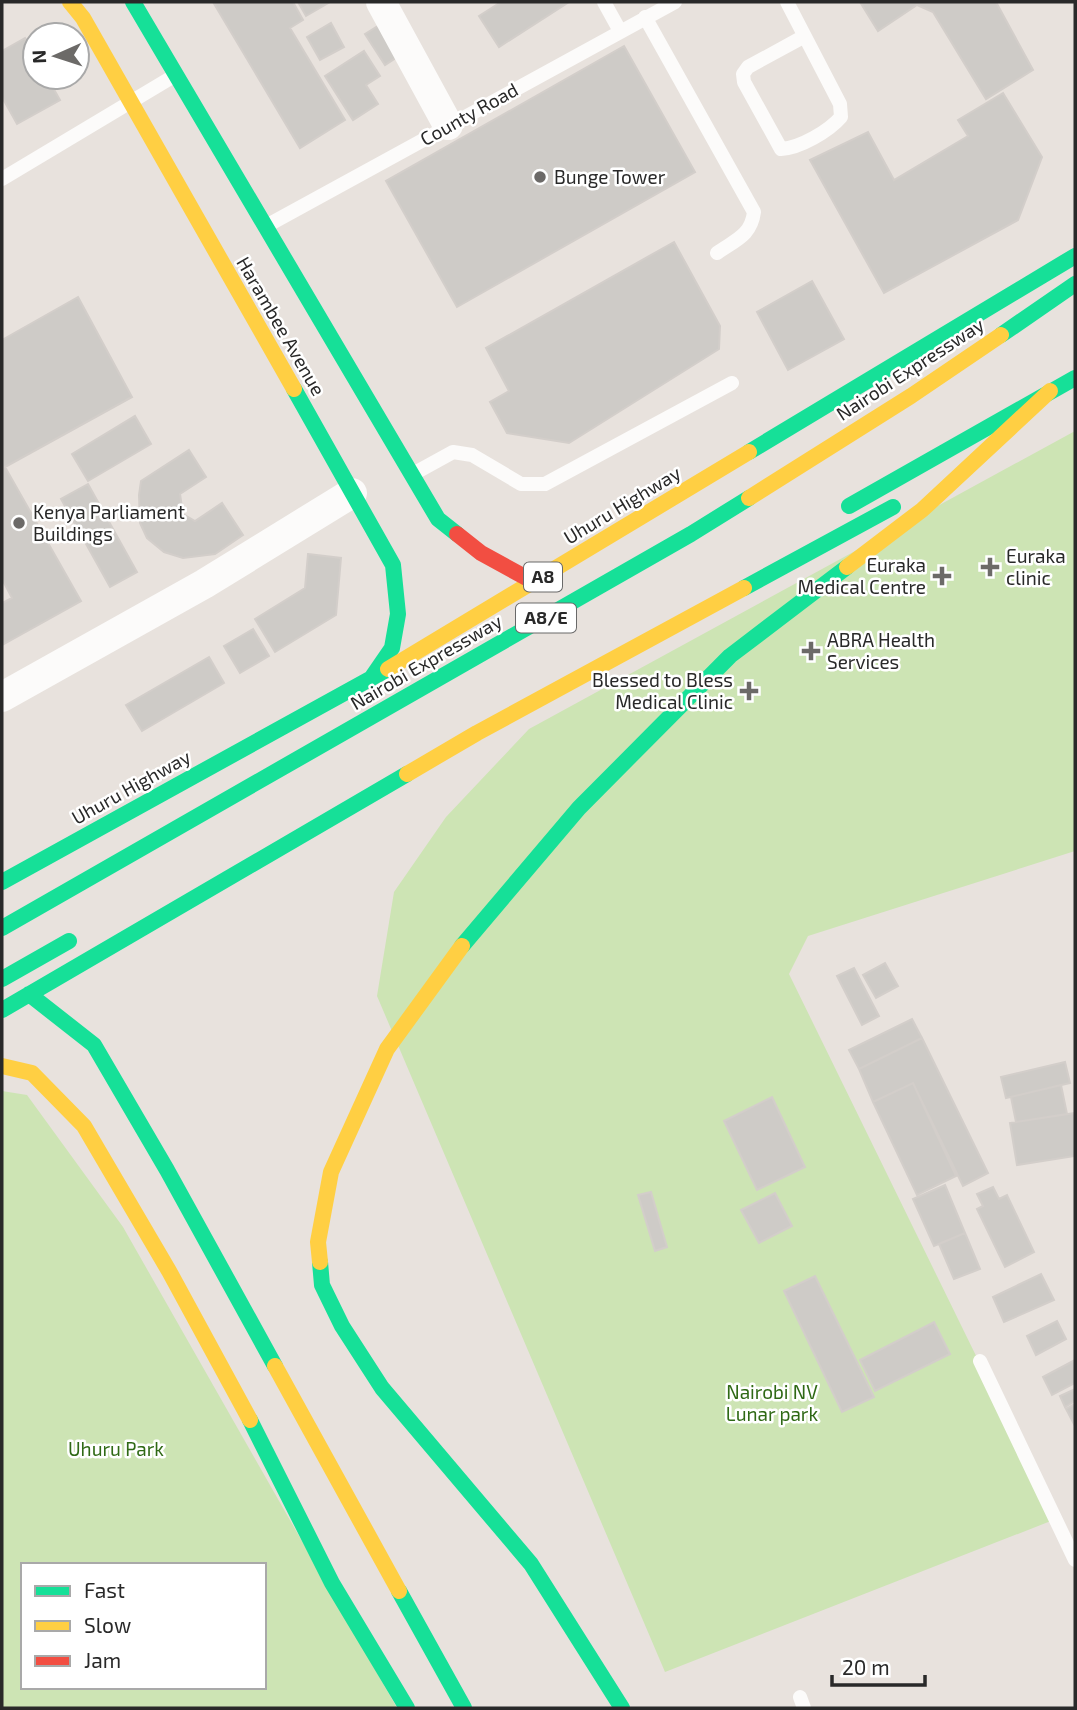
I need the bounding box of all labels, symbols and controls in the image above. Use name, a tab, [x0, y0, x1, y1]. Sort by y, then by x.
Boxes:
north arrow	[21, 21, 91, 91]
text: N	[27, 49, 50, 64]
street label: County Road	[416, 77, 522, 150]
place label: Bunge Tower	[554, 165, 666, 188]
marker: Bunge Tower	[532, 169, 548, 185]
street label: Harambee Avenue	[232, 252, 331, 399]
street label: Nairobi Expressway	[832, 312, 988, 425]
street label: Uhuru Highway	[559, 461, 684, 549]
place label: Kenya Parliament Buildings	[33, 500, 185, 545]
marker: Kenya Parliament Buildings	[11, 515, 27, 531]
place label: Euraka clinic	[1006, 544, 1066, 589]
place label: Euraka Medical Centre	[798, 553, 926, 598]
marker: Euraka clinic	[980, 557, 1000, 577]
road number: A8	[524, 562, 562, 592]
marker: Euraka Medical Centre	[932, 566, 952, 586]
road number: A8/E	[516, 604, 576, 632]
street label: Nairobi Expressway	[346, 609, 506, 714]
place label: ABRA Health Services	[827, 628, 935, 673]
marker: ABRA Health Services	[801, 641, 821, 661]
place label: Blessed to Bless Medical Clinic	[592, 668, 733, 713]
marker: Blessed to Bless Medical Clinic	[739, 681, 759, 701]
street label: Uhuru Highway	[67, 744, 194, 829]
park label: Nairobi NV Lunar park	[726, 1380, 818, 1425]
park label: Uhuru Park	[68, 1437, 164, 1460]
legend	[21, 1563, 266, 1689]
text: Fast	[84, 1577, 125, 1602]
text: Slow	[84, 1612, 131, 1637]
scale bar	[832, 1644, 925, 1688]
text: Jam	[84, 1647, 121, 1672]
text: 20 m	[842, 1654, 890, 1679]

